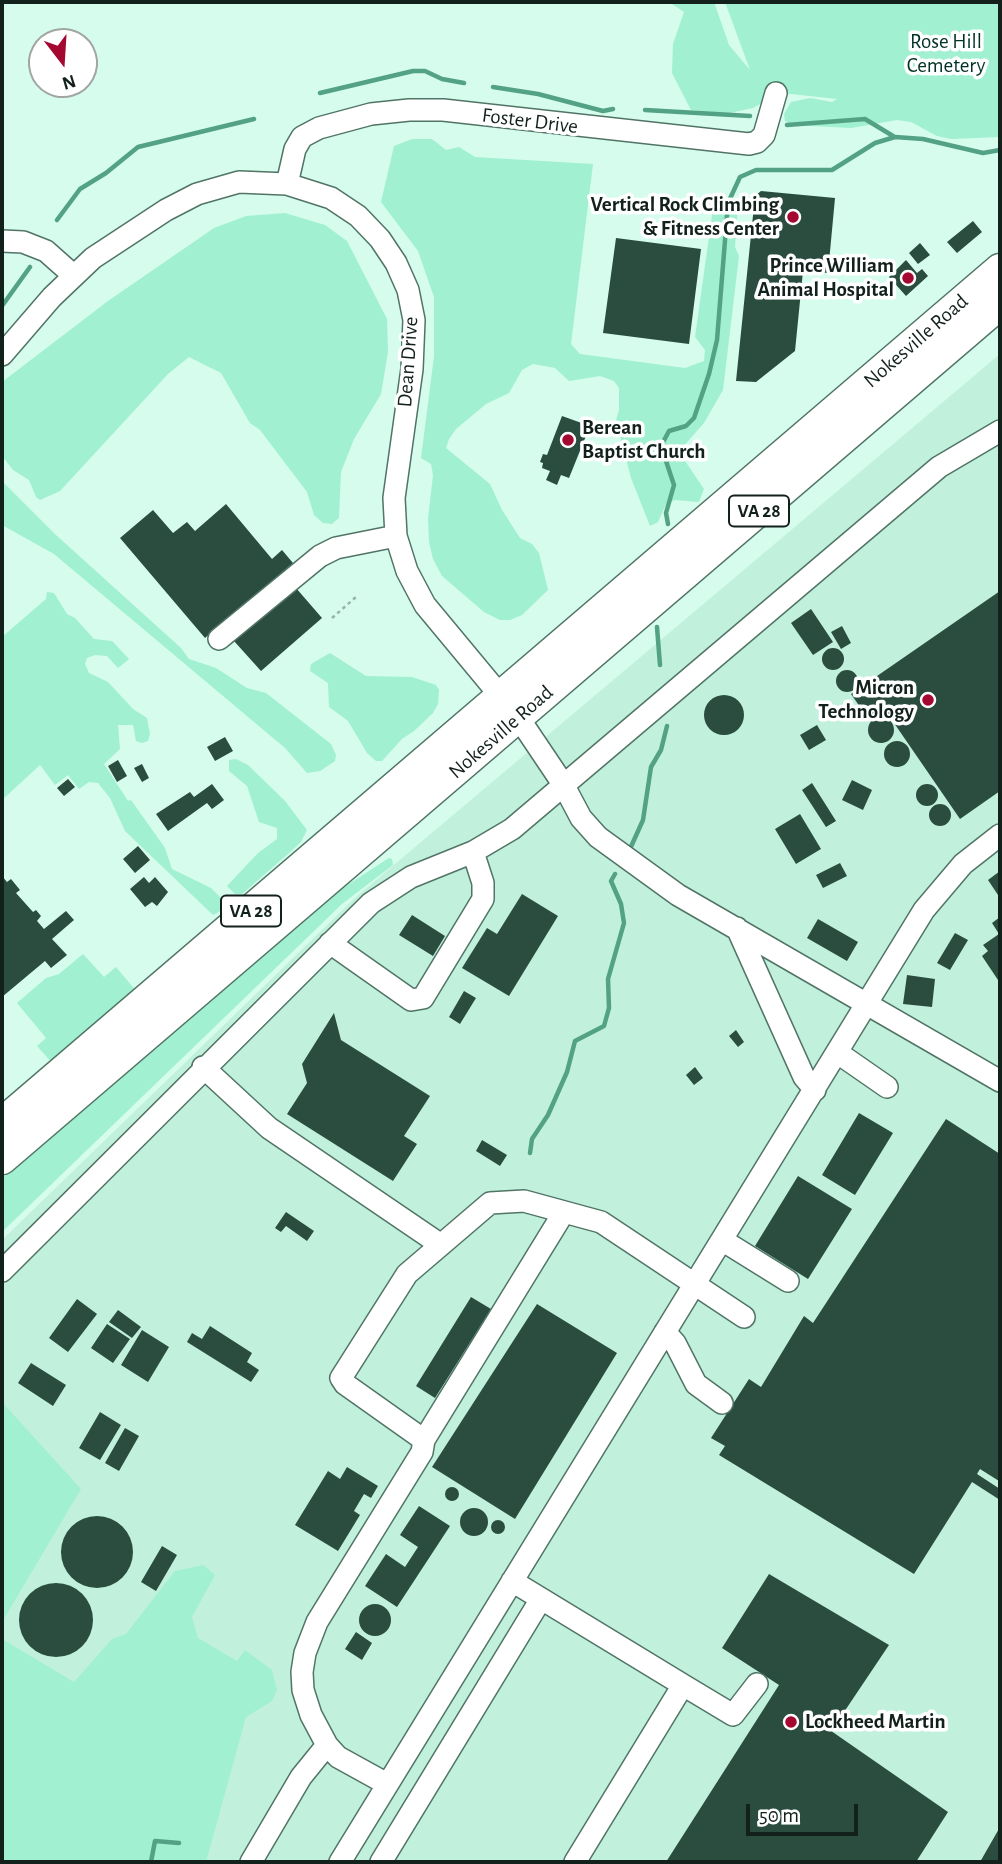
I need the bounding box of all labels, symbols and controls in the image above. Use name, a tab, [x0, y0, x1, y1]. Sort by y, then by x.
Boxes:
north arrow	[28, 28, 98, 98]
park label: Rose Hill Cemetery	[907, 29, 985, 79]
text: N	[60, 71, 78, 93]
street label: Foster Drive	[481, 103, 579, 139]
place label: Vertical Rock Climbing & Fitness Center	[591, 192, 779, 242]
marker: Vertical Rock Climbing & Fitness Center	[785, 209, 801, 225]
place label: Prince William Animal Hospital	[757, 253, 894, 303]
marker: Prince William Animal Hospital	[900, 270, 916, 286]
street label: Nokesville Road	[859, 289, 973, 393]
street label: Dean Drive	[392, 316, 424, 408]
place label: Berean Baptist Church	[582, 415, 706, 465]
marker: Berean Baptist Church	[560, 432, 576, 448]
road number: VA 28	[729, 496, 789, 526]
place label: Micron Technology	[818, 675, 914, 725]
street label: Nokesville Road	[444, 680, 558, 784]
marker: Micron Technology	[920, 692, 936, 708]
road number: VA 28	[221, 896, 281, 926]
place label: Lockheed Martin	[805, 1709, 946, 1735]
marker: Lockheed Martin	[783, 1714, 799, 1730]
scale bar	[750, 1790, 862, 1834]
text: 50 m	[759, 1805, 799, 1826]

